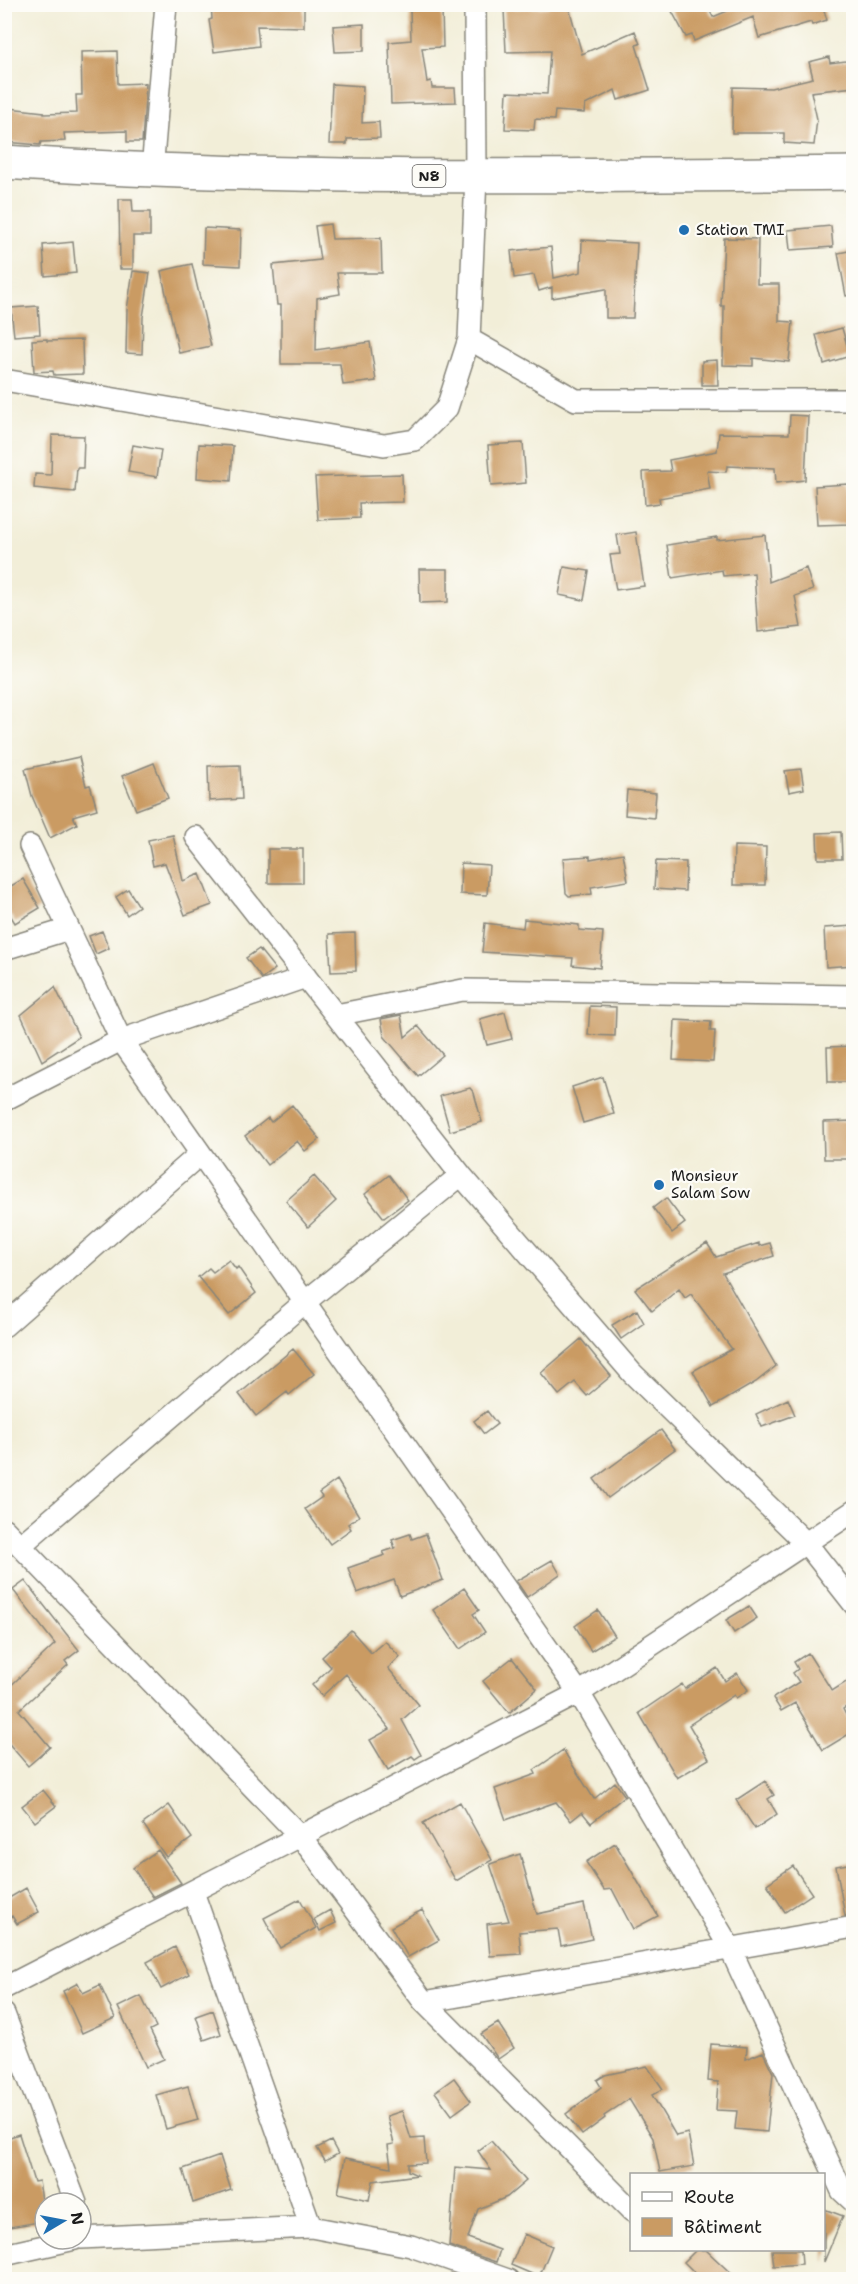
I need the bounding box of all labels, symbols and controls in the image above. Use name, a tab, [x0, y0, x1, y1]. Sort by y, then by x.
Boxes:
road number: N8	[412, 165, 446, 187]
place label: Station TMI	[696, 220, 785, 240]
marker: Station TMI	[677, 223, 691, 237]
place label: Monsieur Salam Sow	[671, 1166, 750, 1203]
marker: Monsieur Salam Sow	[652, 1178, 666, 1192]
legend	[630, 2173, 825, 2251]
text: Route	[684, 2185, 735, 2209]
north arrow	[33, 2191, 93, 2251]
text: N	[66, 2210, 89, 2227]
text: Bâtiment	[684, 2215, 762, 2239]

